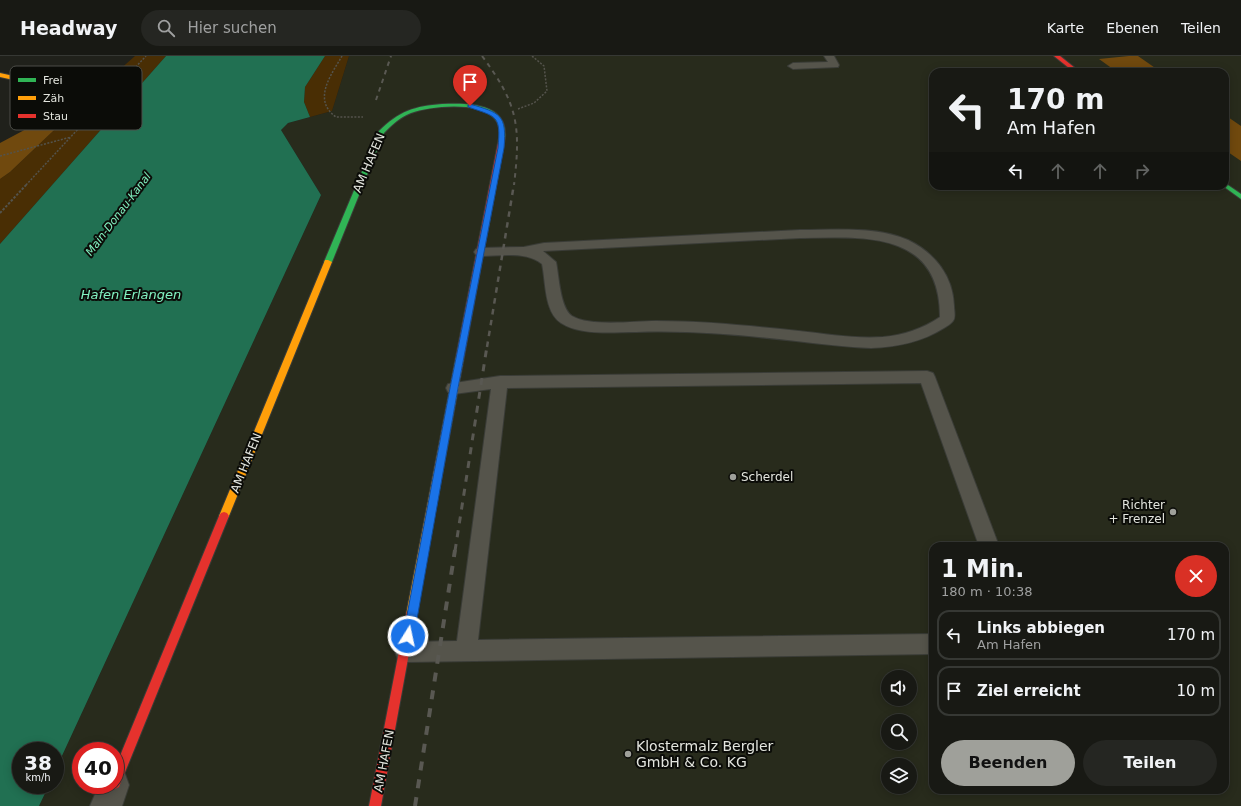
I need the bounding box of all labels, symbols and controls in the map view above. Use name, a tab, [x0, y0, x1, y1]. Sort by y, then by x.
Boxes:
search box	[141, 10, 421, 46]
text: Headway	[20, 17, 117, 39]
icon: search	[155, 17, 177, 39]
text: Hier suchen	[187, 19, 277, 37]
text: Karte	[1047, 20, 1084, 36]
text: Ebenen	[1106, 20, 1159, 36]
text: Teilen	[1181, 20, 1221, 36]
pin	[453, 65, 487, 106]
legend	[10, 66, 142, 130]
icon: arrive	[459, 71, 481, 93]
text: Frei	[43, 74, 63, 87]
text: 170 m	[1007, 83, 1104, 116]
icon: left	[941, 84, 993, 136]
text: Zäh	[43, 92, 64, 105]
text: Stau	[43, 110, 68, 123]
text: Am Hafen	[1007, 117, 1096, 138]
street label: AM HAFEN	[350, 131, 388, 195]
icon: left	[1005, 160, 1027, 182]
icon: ahead	[1047, 160, 1069, 182]
icon: ahead	[1089, 160, 1111, 182]
icon: right	[1131, 160, 1153, 182]
water label: Main-Donau-Kanal	[83, 170, 154, 258]
water label: Hafen Erlangen	[81, 287, 181, 302]
street label: AM HAFEN	[228, 431, 264, 495]
place label: Scherdel	[741, 470, 793, 484]
marker: Scherdel	[728, 472, 738, 482]
place label: Richter + Frenzel	[1108, 498, 1165, 526]
marker: Richter + Frenzel	[1168, 507, 1178, 517]
text: 1 Min.	[941, 555, 1024, 583]
button: close	[1175, 555, 1217, 597]
text: 180 m · 10:38	[941, 584, 1032, 599]
position arrow	[387, 615, 429, 657]
text: Links abbiegen	[977, 619, 1105, 637]
icon: left	[943, 624, 965, 646]
text: 170 m	[1167, 626, 1215, 644]
text: Am Hafen	[977, 637, 1041, 652]
map controls	[881, 670, 917, 794]
button: sound	[881, 670, 917, 706]
icon: arrive	[943, 680, 965, 702]
text: Ziel erreicht	[977, 682, 1081, 700]
text: 10 m	[1177, 682, 1215, 700]
button: search	[881, 714, 917, 750]
street label: AM HAFEN	[371, 729, 397, 793]
place label: Klostermalz Bergler GmbH & Co. KG	[636, 738, 774, 770]
button: Beenden	[941, 740, 1075, 786]
button: Teilen	[1083, 740, 1217, 786]
speed limit sign: 40	[72, 742, 124, 794]
marker: Klostermalz Bergler GmbH & Co. KG	[623, 749, 633, 759]
text: 38	[24, 751, 52, 775]
button: layers	[881, 758, 917, 794]
text: km/h	[25, 772, 51, 783]

